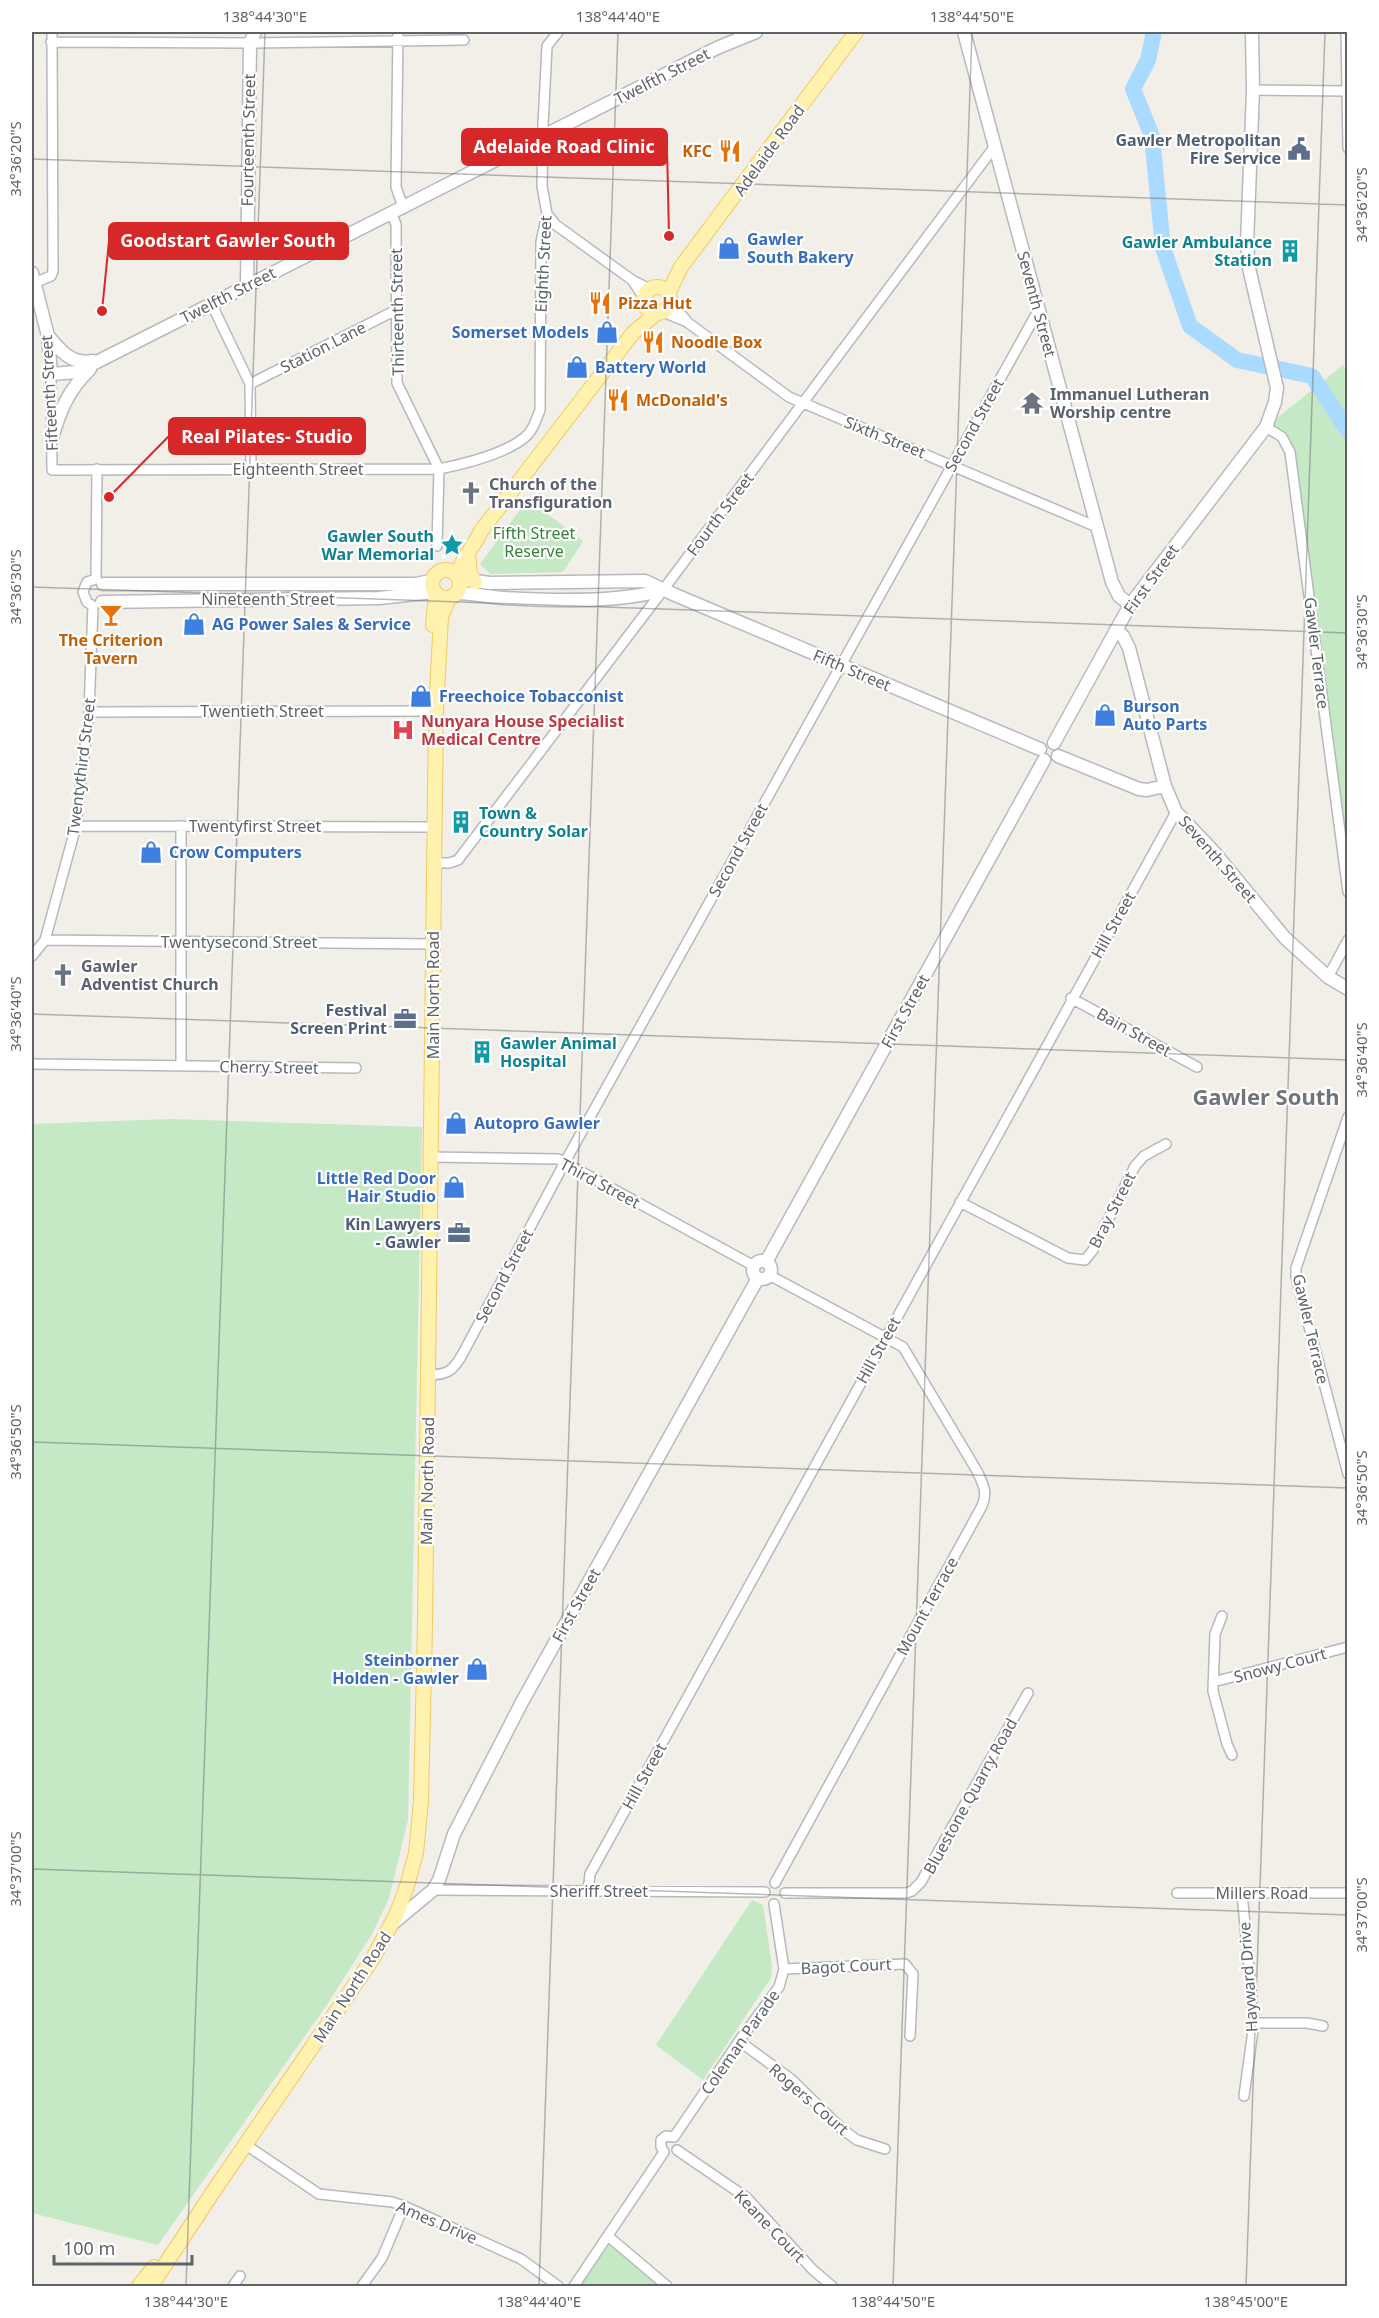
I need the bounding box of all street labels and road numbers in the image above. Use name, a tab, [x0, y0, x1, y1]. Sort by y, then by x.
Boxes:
street label: Twelfth Street	[611, 42, 714, 109]
street label: Fourteenth Street	[236, 73, 260, 207]
street label: Adelaide Road	[728, 100, 810, 200]
street label: Eighth Street	[529, 215, 557, 313]
street label: Thirteenth Street	[385, 248, 409, 376]
street label: Seventh Street	[1012, 248, 1062, 360]
street label: Twelfth Street	[177, 261, 280, 328]
street label: Station Lane	[276, 316, 370, 378]
street label: Fifteenth Street	[35, 334, 63, 452]
street label: Second Street	[939, 374, 1009, 476]
street label: Sixth Street	[841, 411, 929, 463]
street label: Eighteenth Street	[233, 458, 364, 480]
street label: Fourth Street	[681, 468, 759, 560]
street label: First Street	[1118, 539, 1184, 618]
street label: Nineteenth Street	[201, 588, 335, 610]
street label: Gawler Terrace	[1299, 596, 1335, 710]
street label: Fifth Street	[810, 644, 894, 696]
street label: Twentythird Street	[62, 697, 100, 837]
street label: Twentieth Street	[200, 700, 324, 722]
street label: Second Street	[703, 799, 773, 901]
street label: Seventh Street	[1174, 811, 1262, 908]
street label: Twentyfirst Street	[189, 815, 321, 837]
street label: Hill Street	[1086, 888, 1140, 962]
street label: Twentysecond Street	[161, 931, 318, 953]
street label: Main North Road	[422, 931, 444, 1059]
street label: First Street	[876, 970, 934, 1052]
street label: Bain Street	[1093, 1002, 1175, 1062]
street label: Cherry Street	[219, 1055, 319, 1079]
street label: Third Street	[556, 1153, 644, 1213]
street label: Bray Street	[1083, 1168, 1141, 1252]
street label: Second Street	[470, 1225, 538, 1327]
street label: Gawler Terrace	[1288, 1272, 1334, 1386]
street label: Hill Street	[851, 1313, 905, 1387]
street label: Main North Road	[415, 1417, 439, 1545]
street label: Mount Terrace	[891, 1553, 963, 1659]
street label: First Street	[547, 1564, 605, 1646]
street label: Snowy Court	[1231, 1642, 1329, 1688]
street label: Bluestone Quarry Road	[918, 1714, 1022, 1878]
street label: Hill Street	[617, 1739, 671, 1813]
street label: Sheriff Street	[550, 1880, 648, 1902]
street label: Millers Road	[1216, 1882, 1308, 1904]
street label: Hayward Drive	[1233, 1921, 1263, 2033]
street label: Main North Road	[308, 1927, 396, 2047]
street label: Bagot Court	[800, 1953, 892, 1979]
street label: Coleman Parade	[696, 1985, 784, 2099]
street label: Rogers Court	[764, 2058, 854, 2140]
street label: Keane Court	[730, 2185, 810, 2267]
street label: Ames Drive	[393, 2195, 481, 2249]

